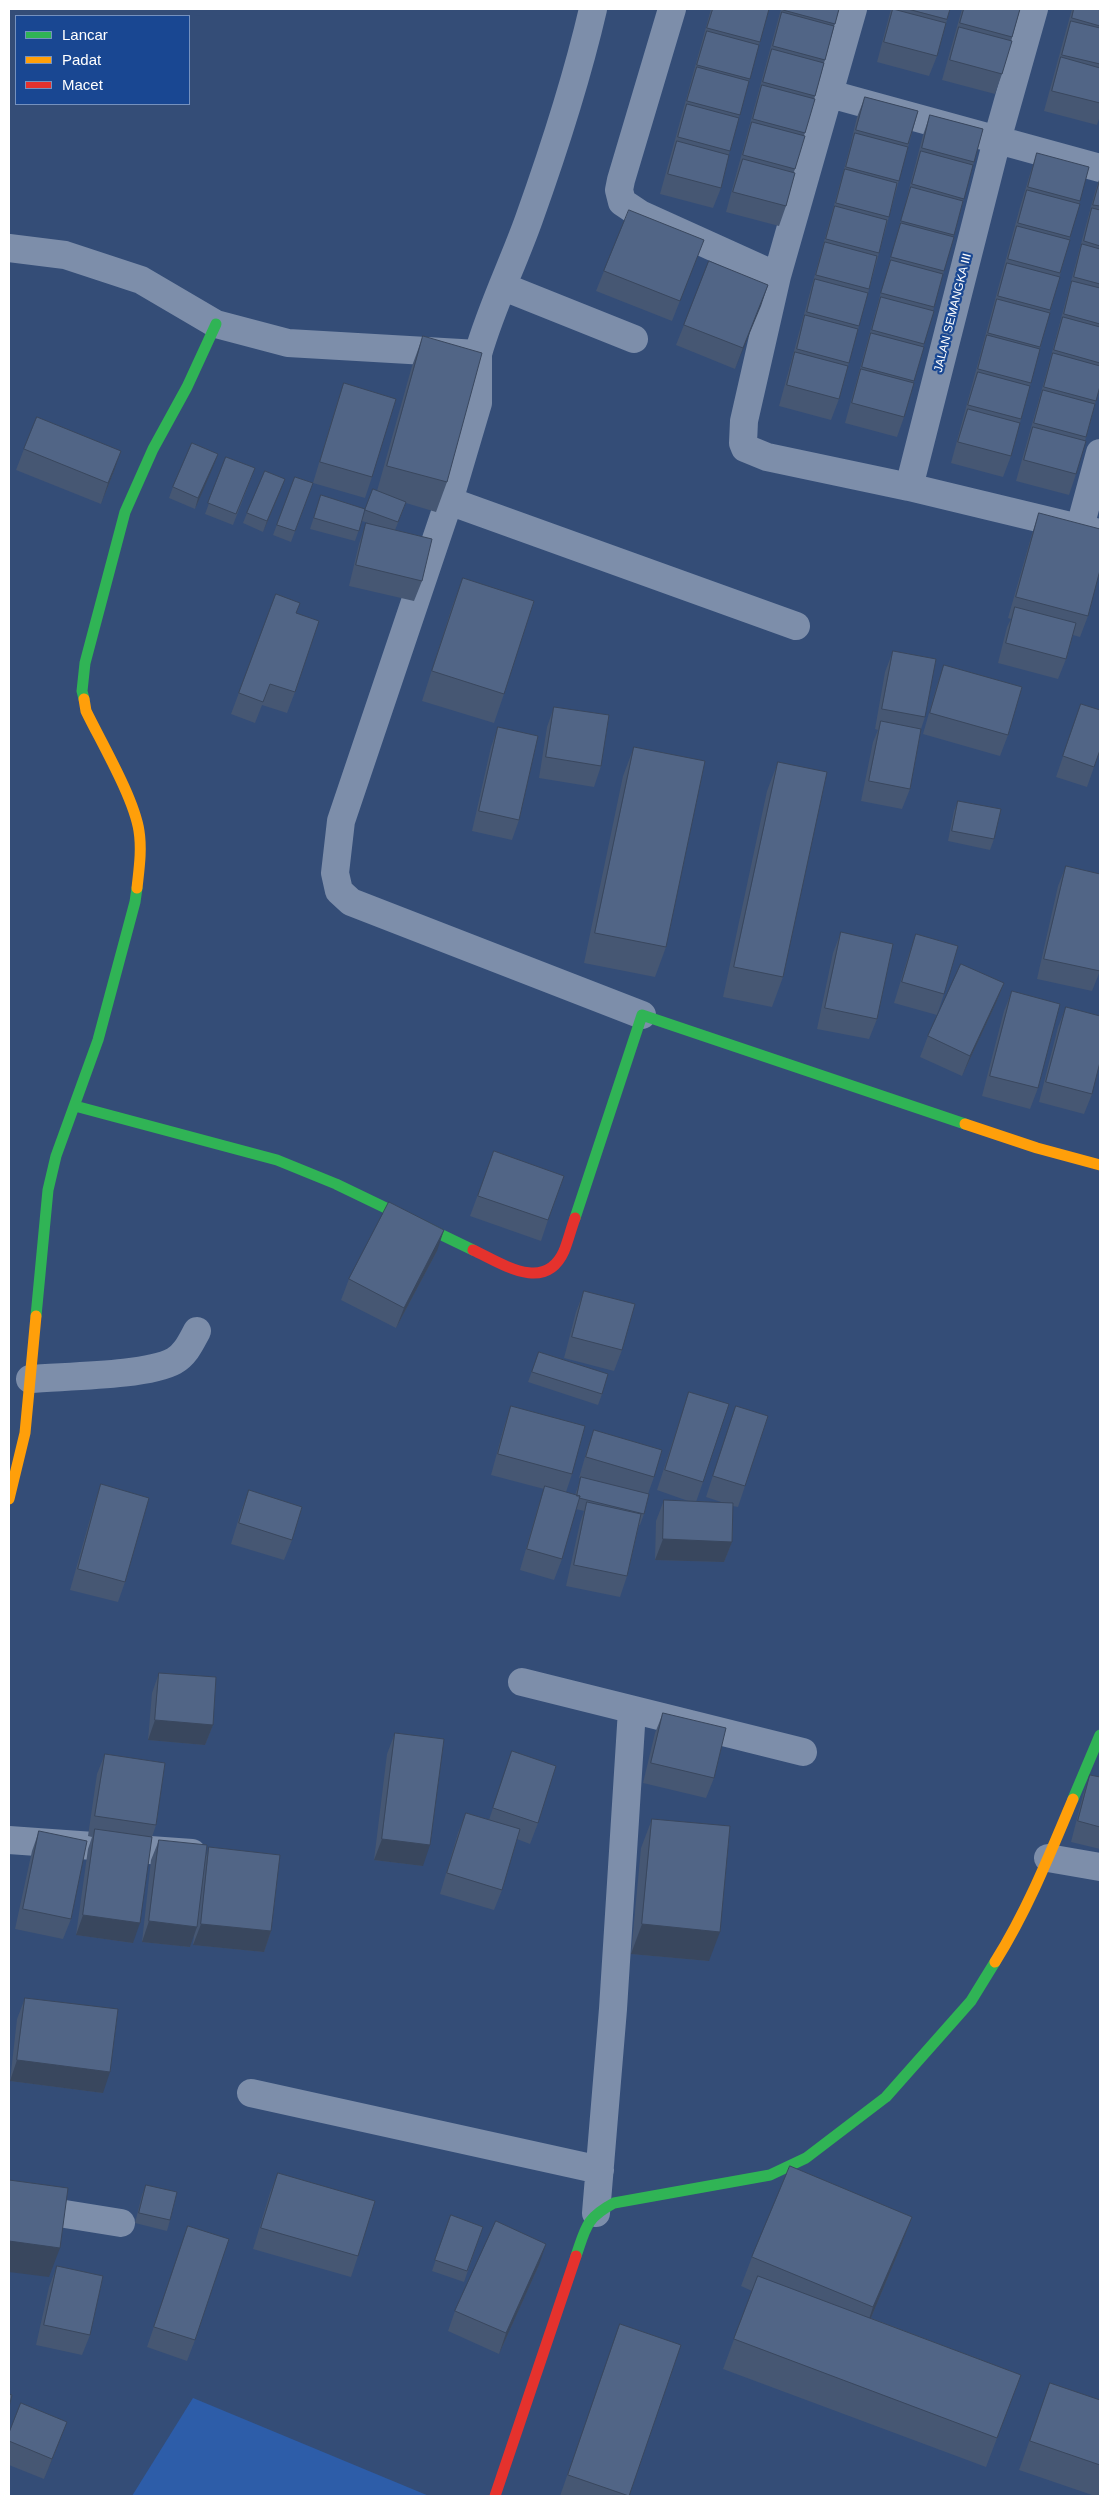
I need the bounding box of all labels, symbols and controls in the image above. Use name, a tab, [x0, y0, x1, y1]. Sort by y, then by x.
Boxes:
legend	[15, 15, 190, 105]
text: Lancar	[62, 26, 108, 43]
text: Padat	[62, 51, 101, 68]
text: Macet	[62, 76, 103, 93]
street label: JALAN SEMANGKA III	[931, 252, 975, 374]

